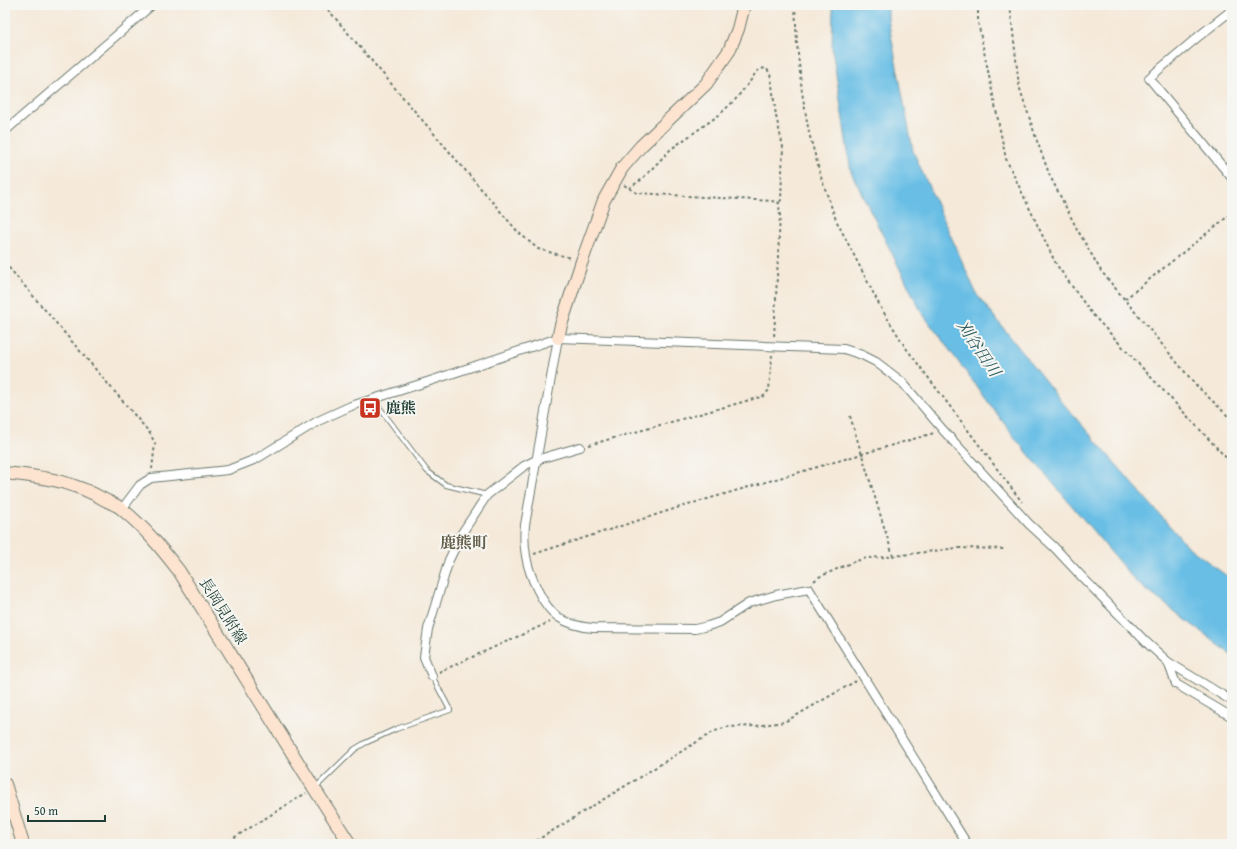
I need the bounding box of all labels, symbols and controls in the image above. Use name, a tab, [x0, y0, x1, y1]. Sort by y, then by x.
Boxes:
water label: 刈谷田川	[951, 315, 1008, 383]
bus stop icon: 鹿熊	[357, 395, 383, 421]
place label: 鹿熊	[386, 397, 416, 418]
district label: 鹿熊町	[440, 530, 488, 554]
street label: 長岡見附線	[195, 573, 252, 648]
scale bar	[28, 797, 105, 823]
text: 50 m	[34, 802, 58, 819]

